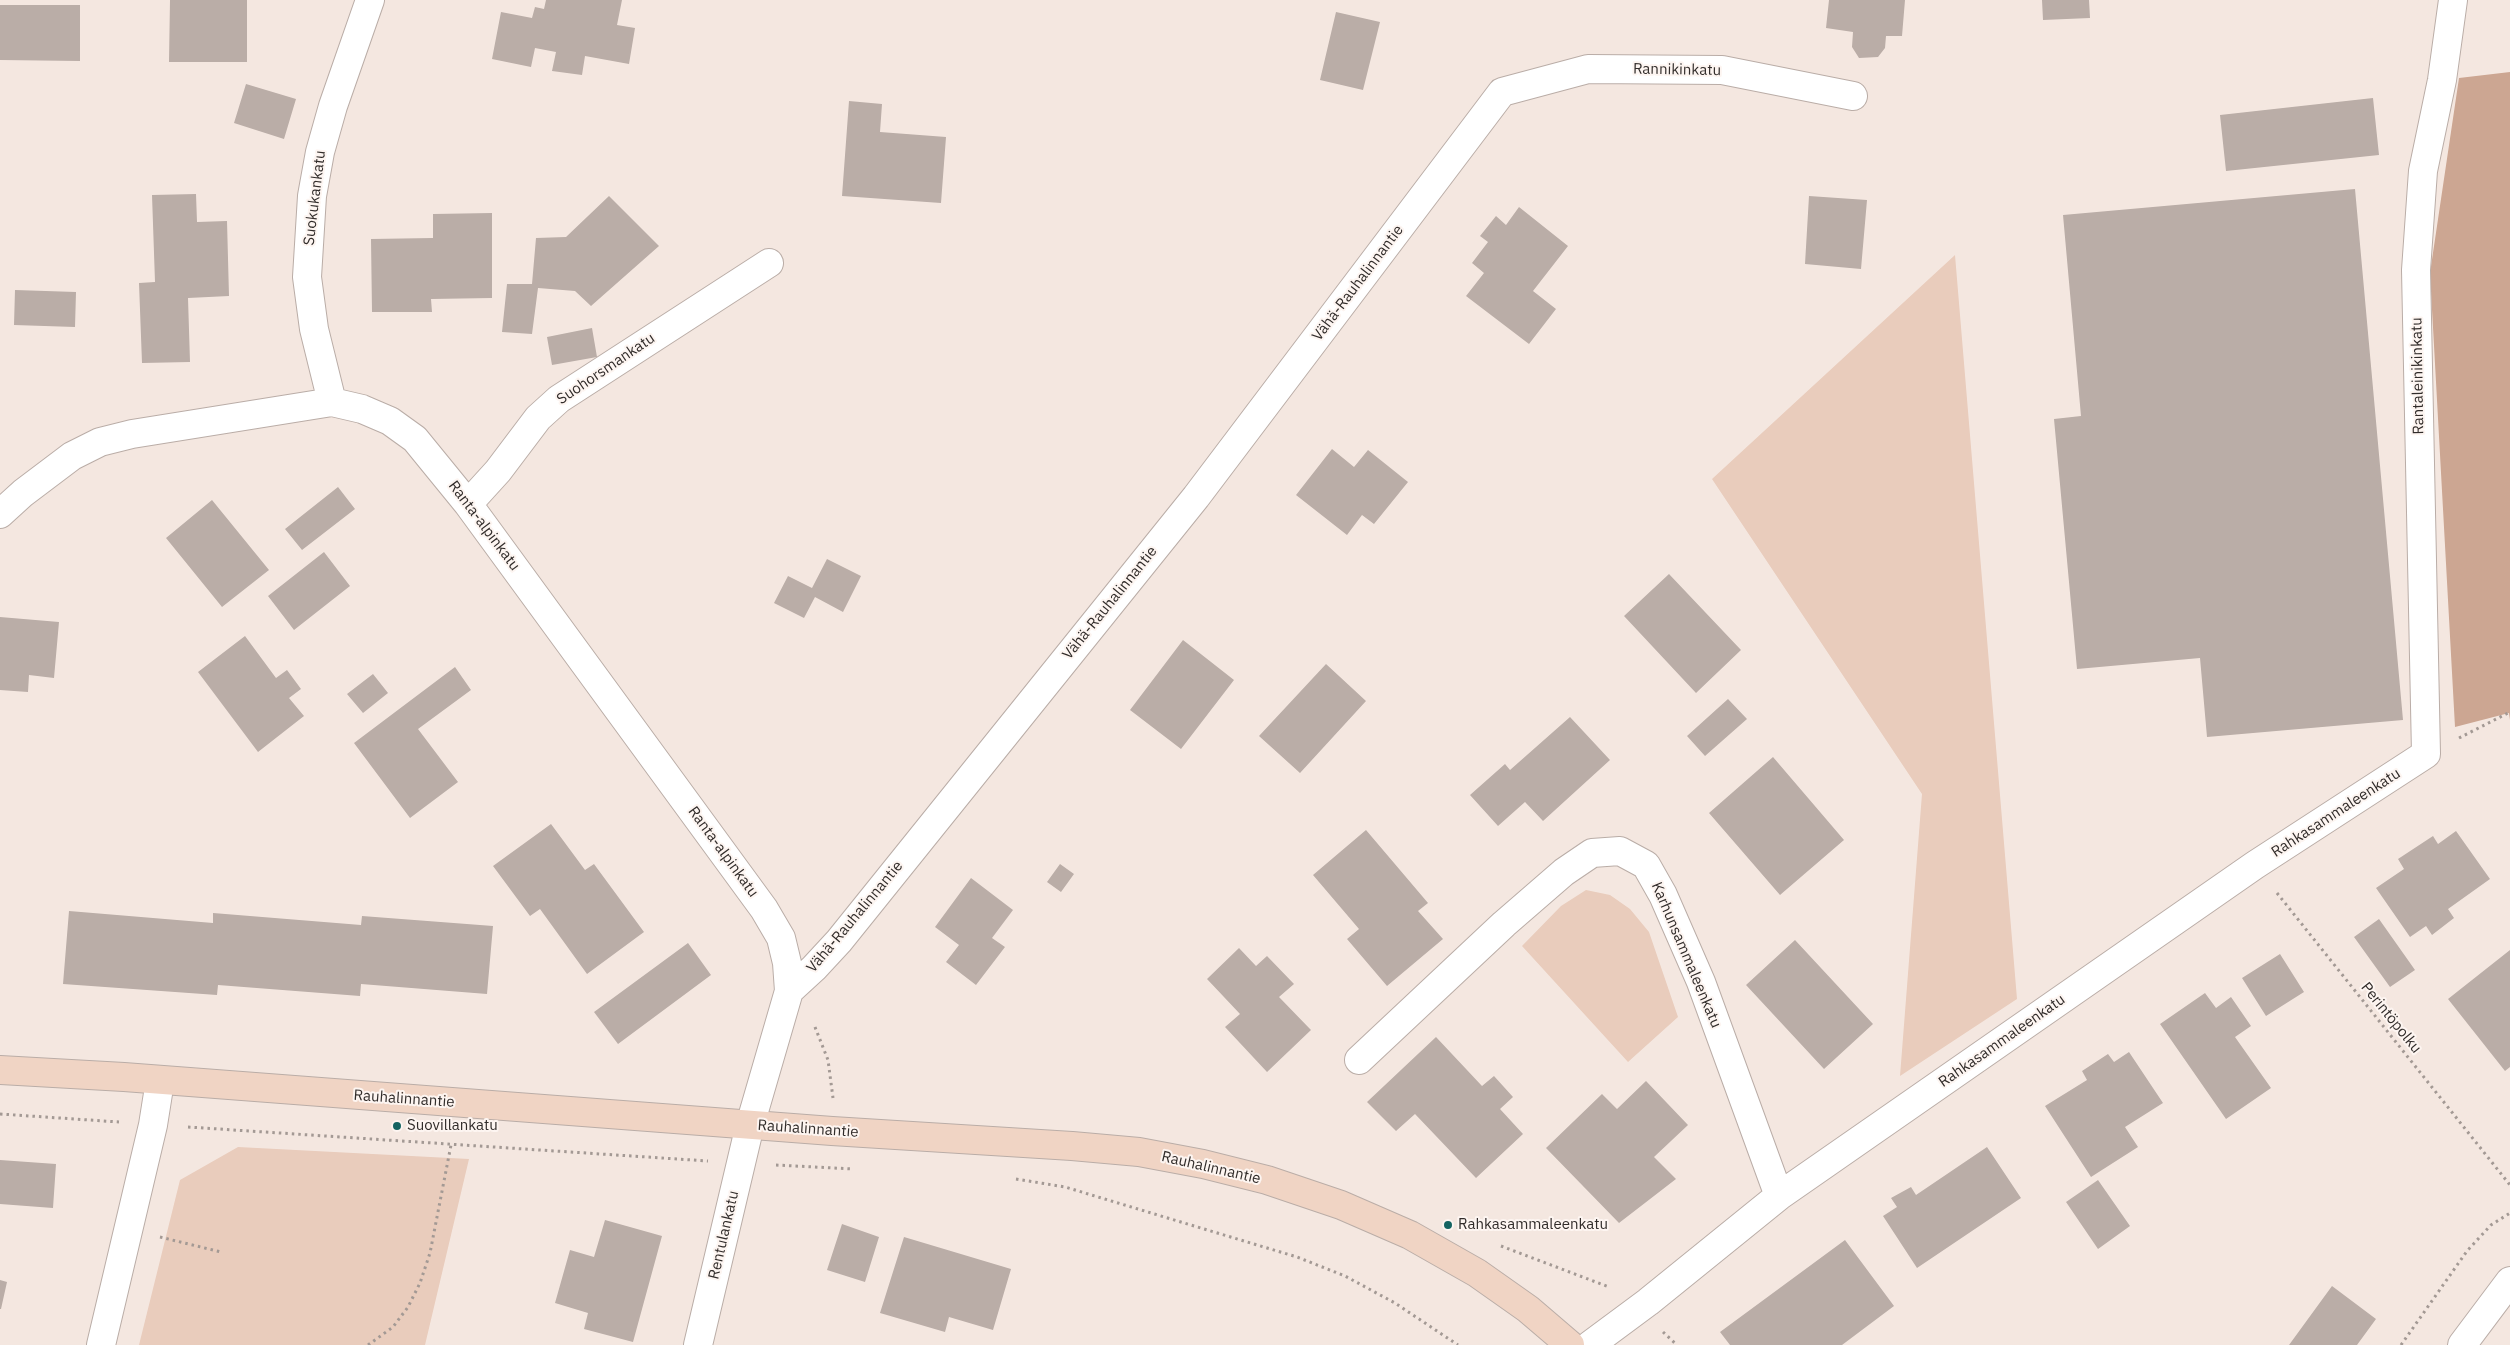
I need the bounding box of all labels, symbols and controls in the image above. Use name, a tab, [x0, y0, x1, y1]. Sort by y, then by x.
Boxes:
street label: Rannikinkatu	[1633, 60, 1721, 80]
street label: Suokukankatu	[300, 149, 330, 247]
street label: Vähä-Rauhalinnantie	[1309, 222, 1407, 344]
street label: Rantaleinikinkatu	[2408, 317, 2428, 435]
street label: Suohorsmankatu	[553, 329, 659, 409]
street label: Ranta-alpinkatu	[444, 478, 524, 574]
street label: Vähä-Rauhalinnantie	[1059, 543, 1161, 663]
street label: Rahkasammaleenkatu	[2268, 765, 2404, 861]
street label: Ranta-alpinkatu	[684, 803, 762, 901]
street label: Vähä-Rauhalinnantie	[803, 857, 907, 977]
street label: Karhunsammaleenkatu	[1647, 879, 1725, 1031]
street label: Perintöpolku	[2357, 979, 2425, 1057]
street label: Rahkasammaleenkatu	[1935, 991, 2069, 1091]
street label: Rauhalinnantie	[353, 1086, 455, 1112]
street label: Rauhalinnantie	[757, 1116, 859, 1142]
place label: Suovillankatu	[407, 1117, 498, 1135]
marker: Suovillankatu	[391, 1120, 403, 1132]
street label: Rauhalinnantie	[1160, 1148, 1262, 1188]
street label: Rentulankatu	[705, 1189, 743, 1281]
place label: Rahkasammaleenkatu	[1458, 1216, 1608, 1234]
marker: Rahkasammaleenkatu	[1442, 1219, 1454, 1231]

